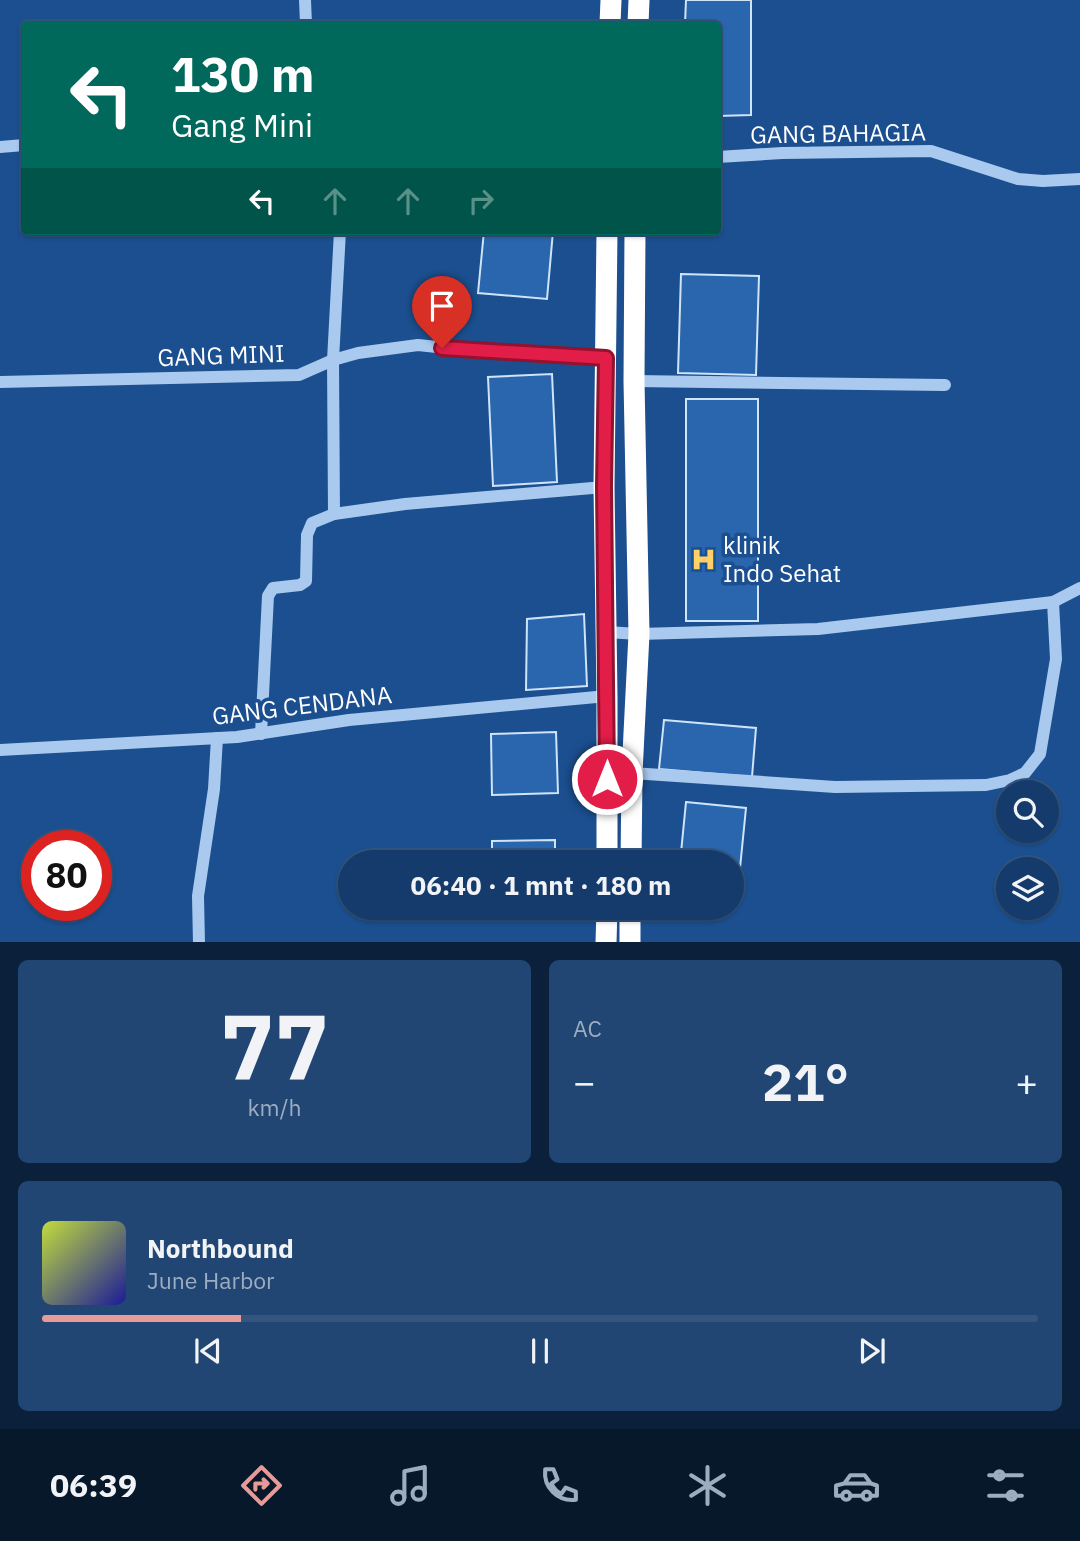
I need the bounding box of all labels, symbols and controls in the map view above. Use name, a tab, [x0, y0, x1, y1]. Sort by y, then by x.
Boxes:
text: 130 m	[171, 42, 315, 105]
icon: left	[56, 49, 147, 140]
text: Gang Mini	[171, 104, 313, 146]
street label: GANG BAHAGIA	[750, 115, 926, 151]
icon: left	[243, 182, 281, 220]
icon: ahead	[316, 182, 354, 220]
icon: ahead	[389, 182, 427, 220]
icon: right	[462, 182, 500, 220]
pin	[412, 276, 472, 348]
icon: arrive	[423, 287, 461, 325]
street label: GANG MINI	[157, 337, 285, 373]
place label: klinik Indo Sehat	[723, 529, 841, 589]
hospital icon: klinik Indo Sehat	[689, 546, 717, 574]
street label: GANG CENDANA	[210, 678, 394, 732]
position arrow	[570, 742, 644, 816]
map controls	[996, 780, 1059, 920]
button: search	[996, 780, 1059, 843]
speed limit sign: 80	[21, 830, 112, 921]
button: layers	[996, 857, 1059, 920]
text: 06:40 · 1 mnt · 180 m	[411, 868, 671, 902]
text: 77	[220, 987, 329, 1105]
text: AC	[573, 1013, 602, 1043]
text: 21°	[762, 1048, 849, 1115]
text: −	[573, 1057, 596, 1106]
text: +	[1015, 1057, 1038, 1106]
text: km/h	[247, 1092, 302, 1122]
text: Northbound	[147, 1231, 294, 1265]
text: June Harbor	[147, 1265, 275, 1295]
icon: previous	[189, 1332, 227, 1370]
icon: pause	[521, 1332, 559, 1370]
icon: next	[853, 1332, 891, 1370]
icon: directions	[237, 1461, 286, 1510]
icon: music	[386, 1461, 435, 1510]
icon: phone	[535, 1461, 584, 1510]
icon: climate	[683, 1461, 732, 1510]
icon: car	[832, 1461, 881, 1510]
icon: filters	[981, 1461, 1030, 1510]
text: 06:39	[50, 1464, 137, 1506]

